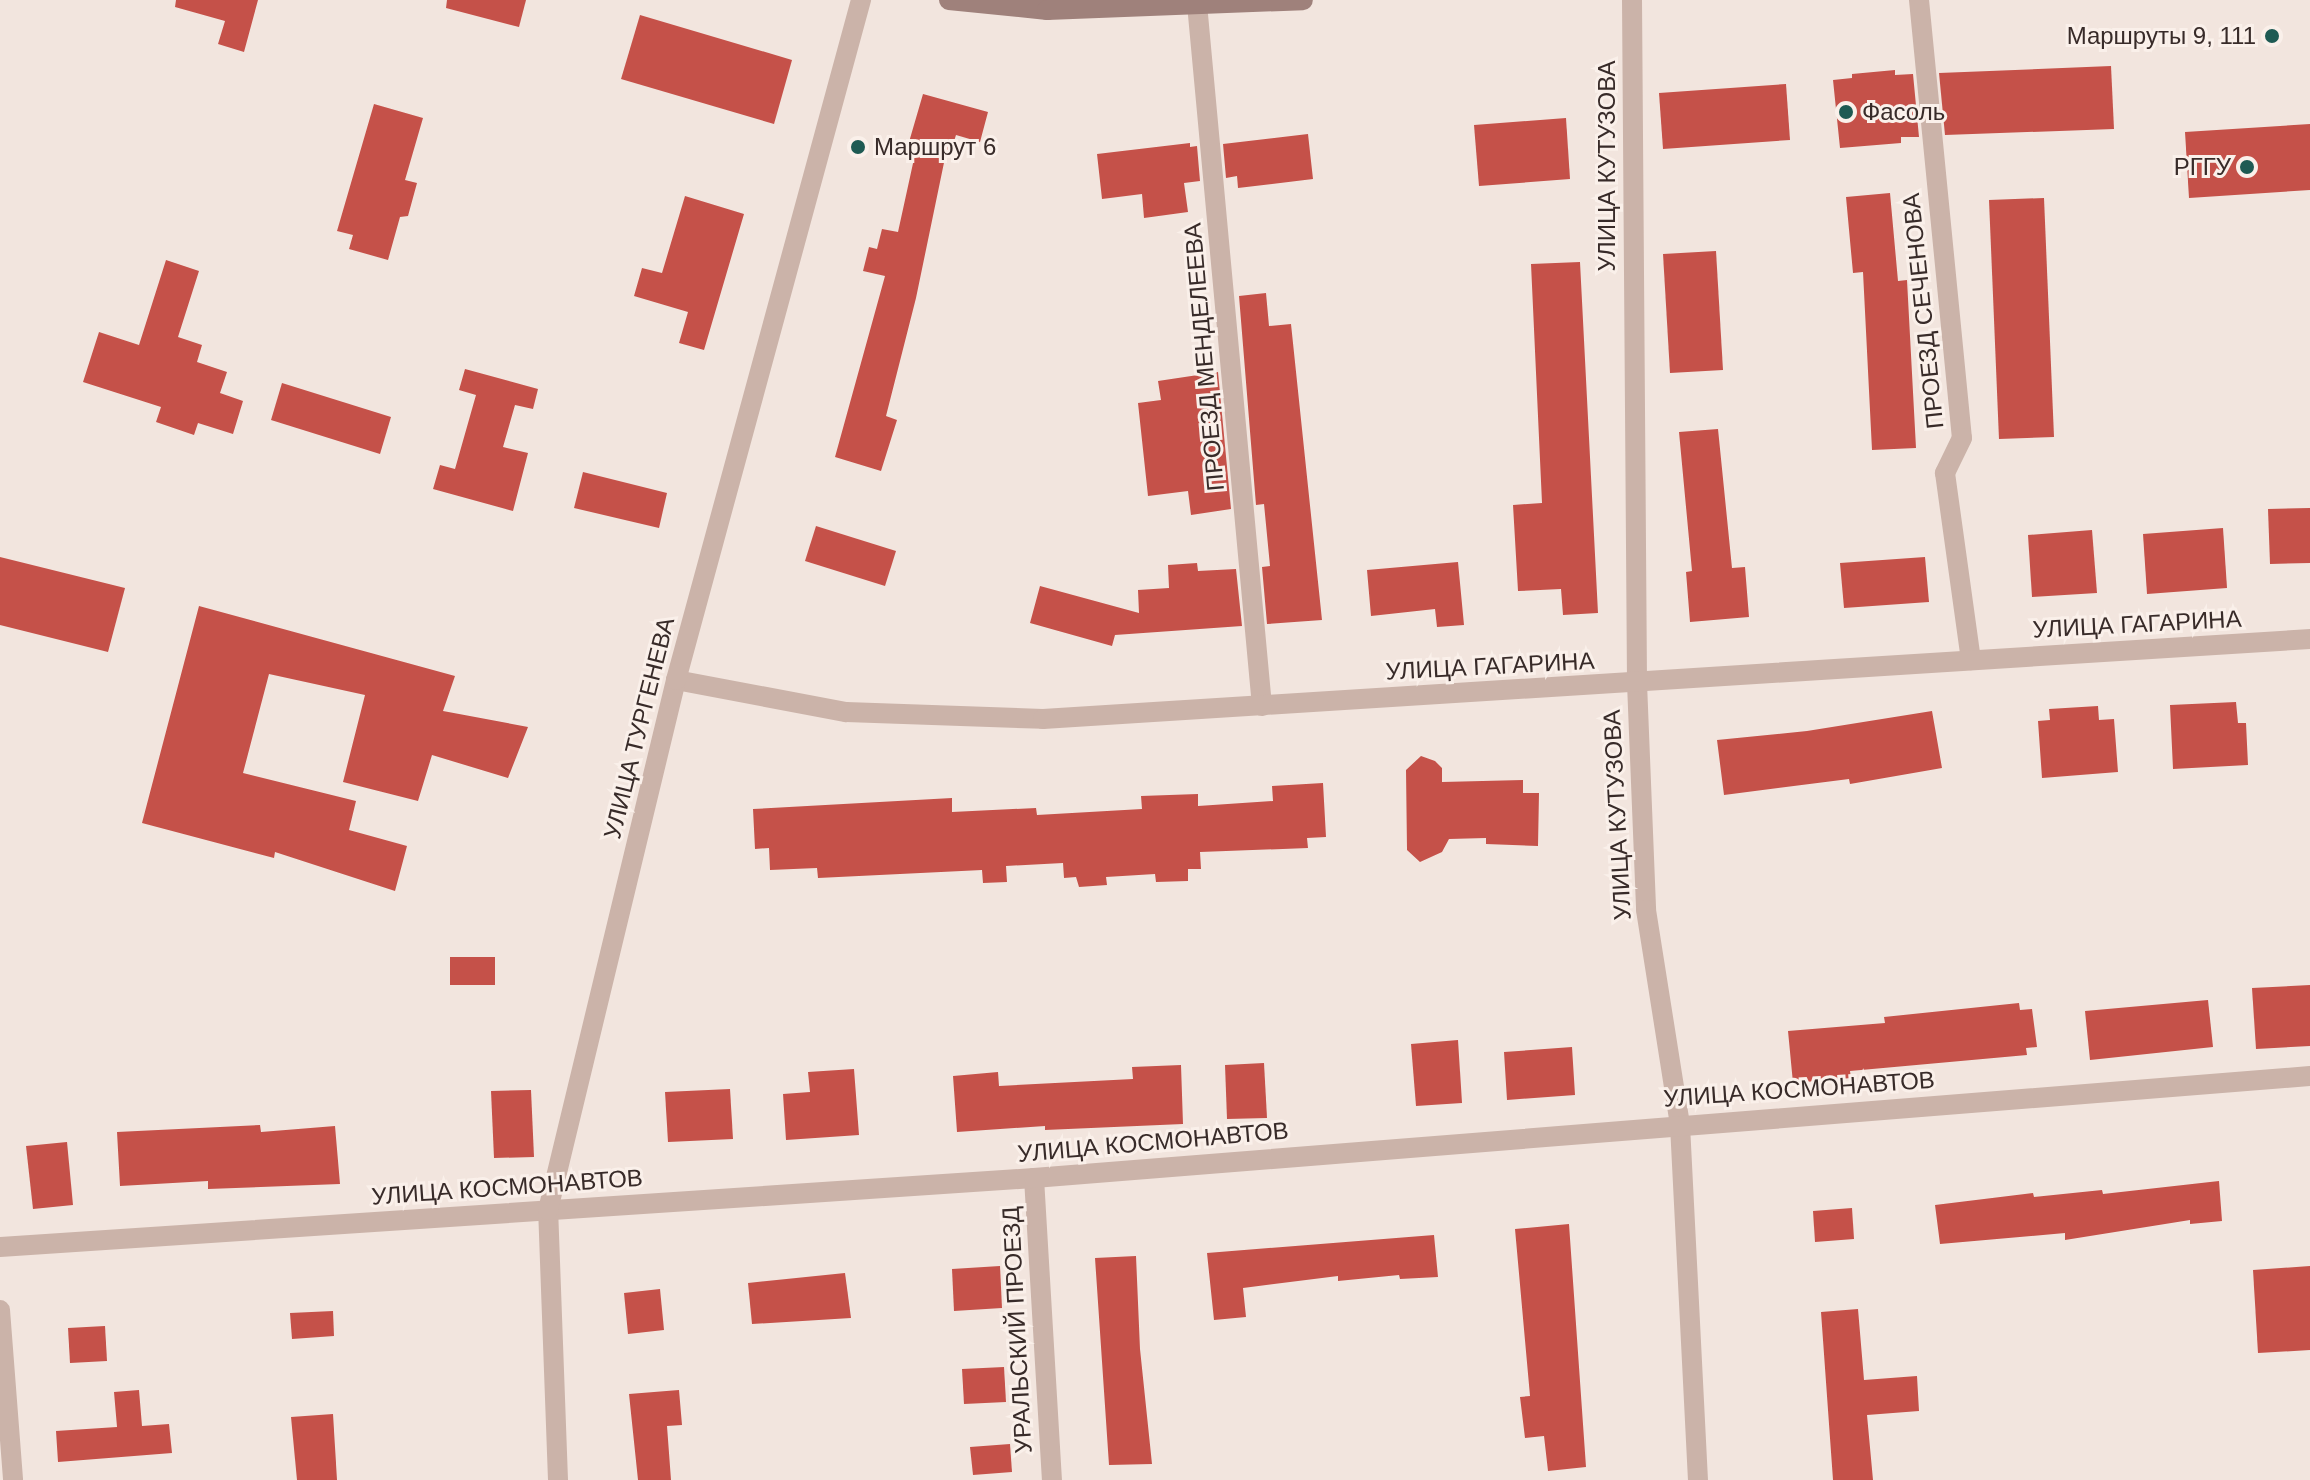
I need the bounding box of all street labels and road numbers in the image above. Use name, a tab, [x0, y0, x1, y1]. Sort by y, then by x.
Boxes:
street label: УЛИЦА КУТУЗОВА	[1593, 61, 1621, 271]
street label: ПРОЕЗД СЕЧЕНОВА	[1896, 192, 1950, 430]
street label: ПРОЕЗД МЕНДЕЛЕЕВА	[1178, 222, 1230, 492]
street label: УЛИЦА ГАГАРИНА	[2032, 604, 2242, 644]
street label: УЛИЦА ТУРГЕНЕВА	[598, 614, 680, 842]
street label: УЛИЦА ГАГАРИНА	[1385, 646, 1595, 686]
street label: УЛИЦА КУТУЗОВА	[1597, 709, 1637, 921]
street label: УЛИЦА КОСМОНАВТОВ	[1662, 1065, 1936, 1113]
street label: УЛИЦА КОСМОНАВТОВ	[1016, 1116, 1290, 1168]
street label: УЛИЦА КОСМОНАВТОВ	[370, 1163, 644, 1211]
street label: УРАЛЬСКИЙ ПРОЕЗД	[996, 1206, 1038, 1454]

